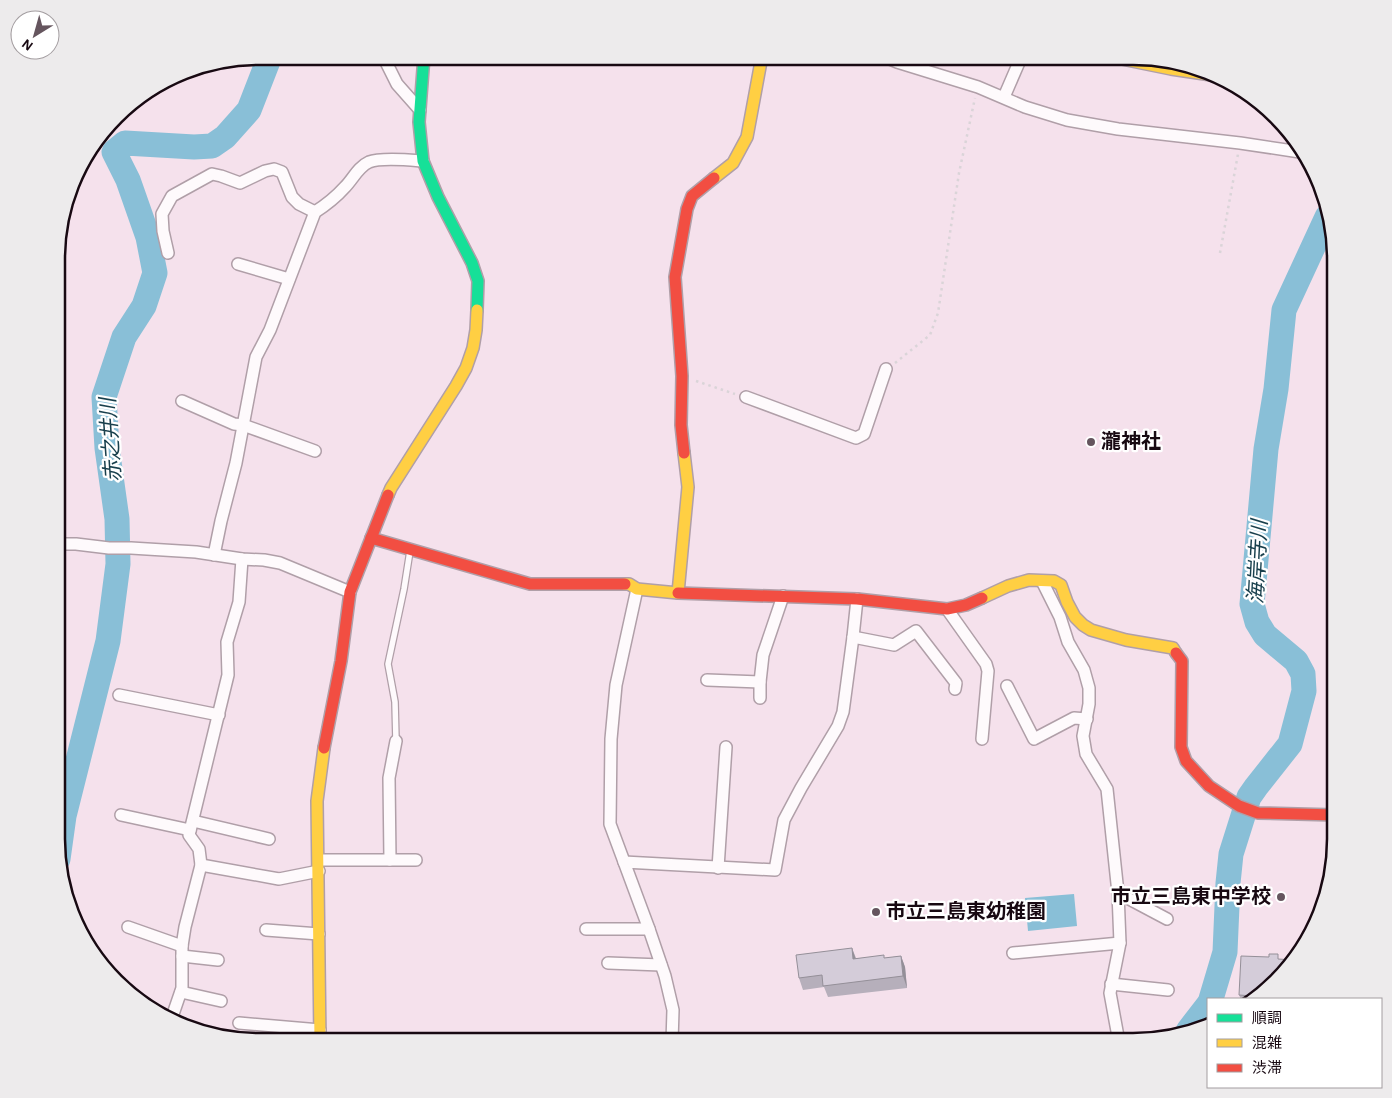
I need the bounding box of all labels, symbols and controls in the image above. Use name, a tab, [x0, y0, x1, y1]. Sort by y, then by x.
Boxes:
north arrow	[10, 10, 60, 60]
text: N	[20, 36, 36, 53]
water label: 赤之井川	[96, 395, 124, 483]
place label: 瀧神社	[1101, 430, 1161, 452]
marker: 瀧神社	[1085, 436, 1097, 448]
water label: 海岸寺川	[1244, 517, 1271, 604]
place label: 市立三島東中学校	[1111, 885, 1271, 907]
marker: 市立三島東中学校	[1275, 891, 1287, 903]
place label: 市立三島東幼稚園	[886, 900, 1046, 922]
marker: 市立三島東幼稚園	[870, 906, 882, 918]
legend	[1207, 998, 1382, 1088]
text: 順調	[1252, 1011, 1282, 1026]
text: 混雑	[1252, 1035, 1282, 1051]
text: 渋滞	[1252, 1060, 1282, 1076]

